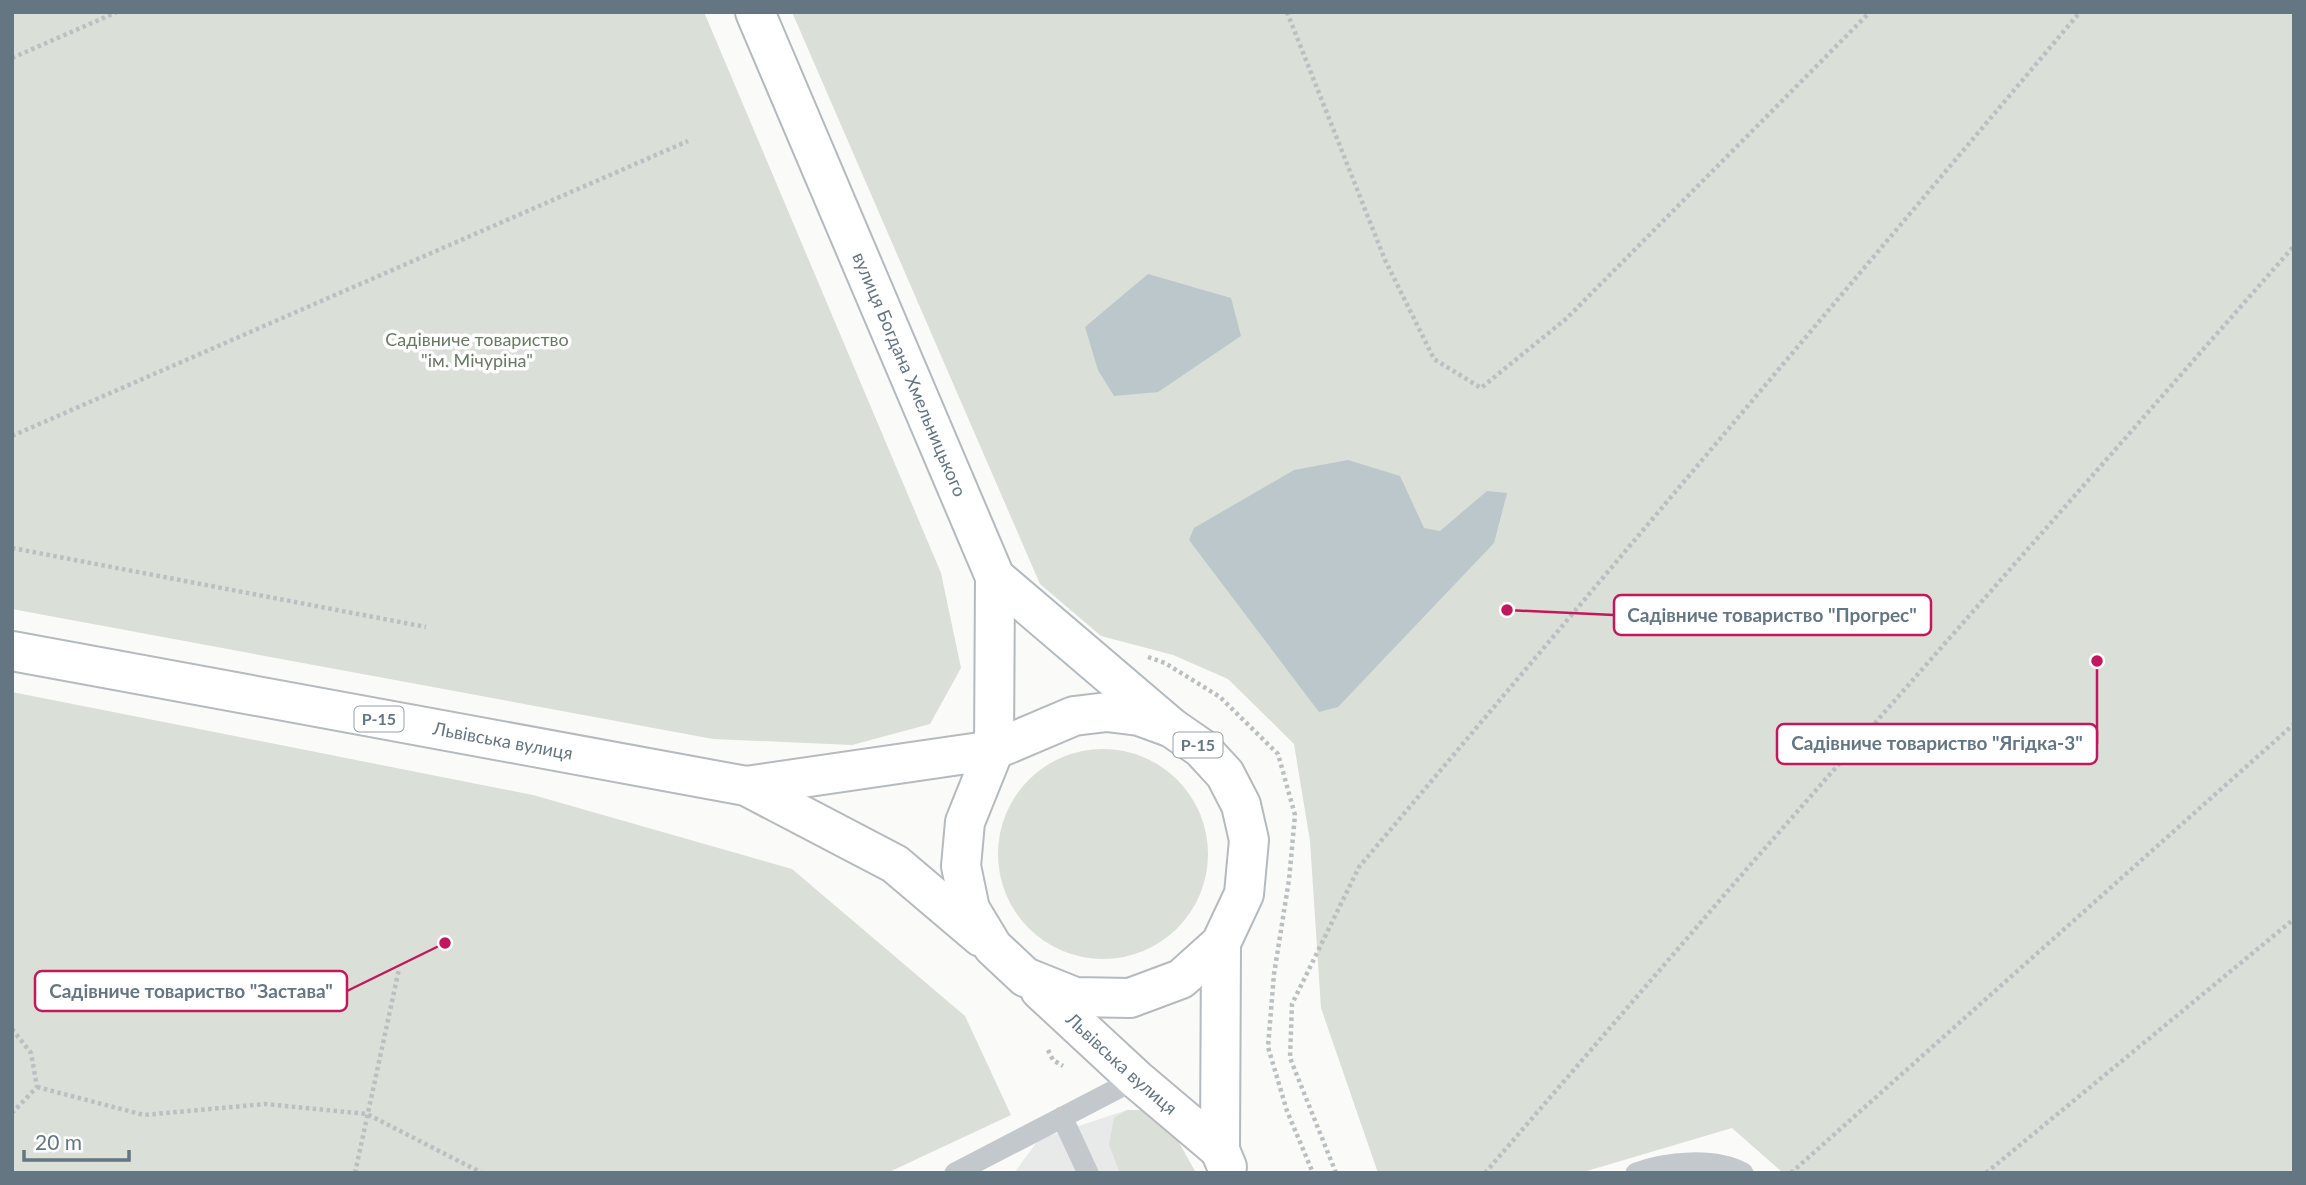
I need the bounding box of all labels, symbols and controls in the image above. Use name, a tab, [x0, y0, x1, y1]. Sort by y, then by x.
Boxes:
street label: вулиця Богдана Хмельницького	[848, 249, 972, 500]
park label: Садівниче товариство "ім. Мічуріна"	[385, 328, 569, 371]
callout: Садівниче товариство "Прогрес"	[1614, 595, 1931, 635]
text: Садівниче товариство "Прогрес"	[1627, 603, 1917, 626]
road number: Р-15	[354, 706, 404, 732]
street label: Львівська вулиця	[430, 716, 575, 764]
callout: Садівниче товариство "Ягідка-3"	[1777, 724, 2097, 764]
text: Садівниче товариство "Ягідка-3"	[1791, 731, 2083, 754]
road number: Р-15	[1174, 732, 1222, 758]
callout: Садівниче товариство "Застава"	[35, 971, 347, 1011]
text: Садівниче товариство "Застава"	[49, 979, 333, 1002]
street label: Львівська вулиця	[1061, 1007, 1182, 1119]
scale bar	[24, 1118, 130, 1162]
text: 20 m	[35, 1129, 82, 1154]

